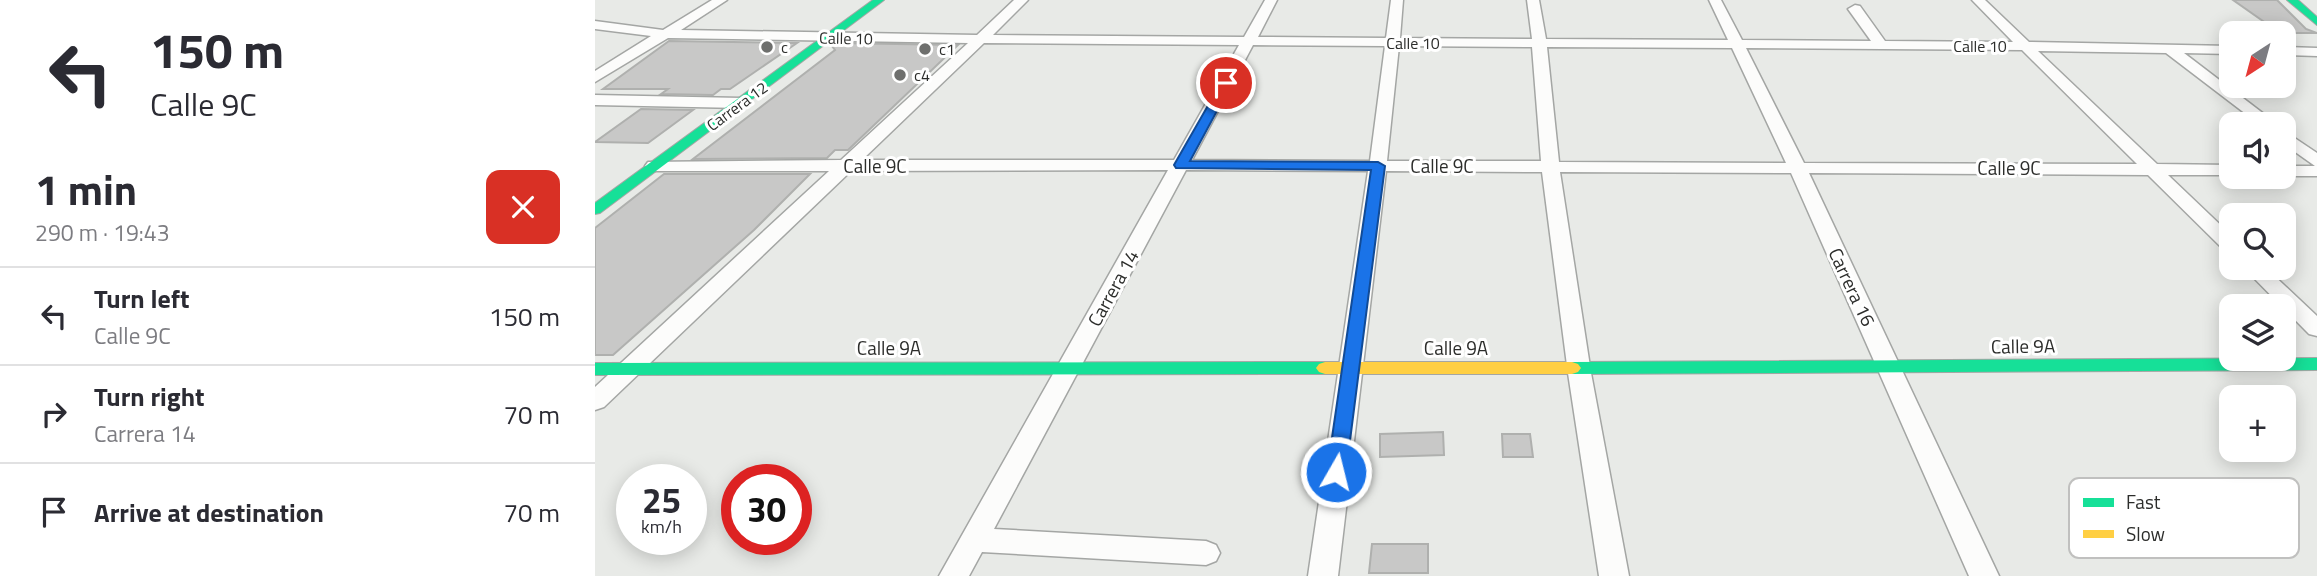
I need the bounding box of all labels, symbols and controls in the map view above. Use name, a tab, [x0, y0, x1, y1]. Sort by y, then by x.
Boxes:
text: 150 m	[150, 12, 284, 87]
north arrow	[2219, 21, 2296, 98]
map controls	[2219, 21, 2296, 462]
street label: Calle 10	[819, 26, 873, 50]
icon: left	[35, 28, 126, 119]
street label: Calle 10	[1386, 31, 1440, 55]
street label: Calle 10	[1953, 34, 2007, 58]
place label: c	[781, 35, 788, 59]
place label: c1	[939, 37, 955, 61]
marker: c	[759, 39, 775, 55]
marker: c1	[917, 41, 933, 57]
pin	[1196, 53, 1256, 113]
place label: c4	[914, 63, 930, 87]
icon: arrive	[1207, 64, 1245, 102]
marker: c4	[892, 67, 908, 83]
street label: Carrera 12	[701, 76, 773, 136]
text: Calle 9C	[150, 80, 257, 128]
button: sound	[2219, 112, 2296, 189]
street label: Calle 9C	[843, 151, 907, 180]
street label: Calle 9C	[1410, 151, 1474, 180]
street label: Calle 9C	[1977, 153, 2041, 182]
text: 1 min	[35, 157, 137, 221]
button: close	[486, 170, 560, 244]
button: search	[2219, 203, 2296, 280]
text: 290 m · 19:43	[35, 215, 170, 250]
street label: Carrera 16	[1822, 243, 1883, 331]
street label: Carrera 14	[1080, 244, 1146, 332]
text: Turn left	[94, 279, 189, 318]
button: layers	[2219, 294, 2296, 371]
icon: left	[35, 297, 73, 335]
text: 150 m	[489, 297, 560, 336]
text: Calle 9C	[94, 318, 171, 353]
street label: Calle 9A	[1991, 330, 2055, 361]
street label: Calle 9A	[857, 333, 921, 362]
street label: Calle 9A	[1424, 333, 1488, 362]
text: Turn right	[94, 377, 205, 416]
button: +	[2219, 385, 2296, 462]
icon: right	[35, 395, 73, 433]
text: 70 m	[503, 395, 560, 434]
text: Carrera 14	[94, 416, 196, 451]
position arrow	[1299, 435, 1373, 509]
speed limit sign: 30	[721, 464, 812, 555]
text: 25	[642, 473, 681, 527]
legend	[2069, 478, 2299, 558]
text: Fast	[2126, 487, 2161, 516]
icon: arrive	[35, 493, 73, 531]
text: Arrive at destination	[94, 493, 324, 532]
text: 70 m	[503, 493, 560, 532]
text: km/h	[641, 513, 682, 540]
text: Slow	[2126, 519, 2165, 548]

